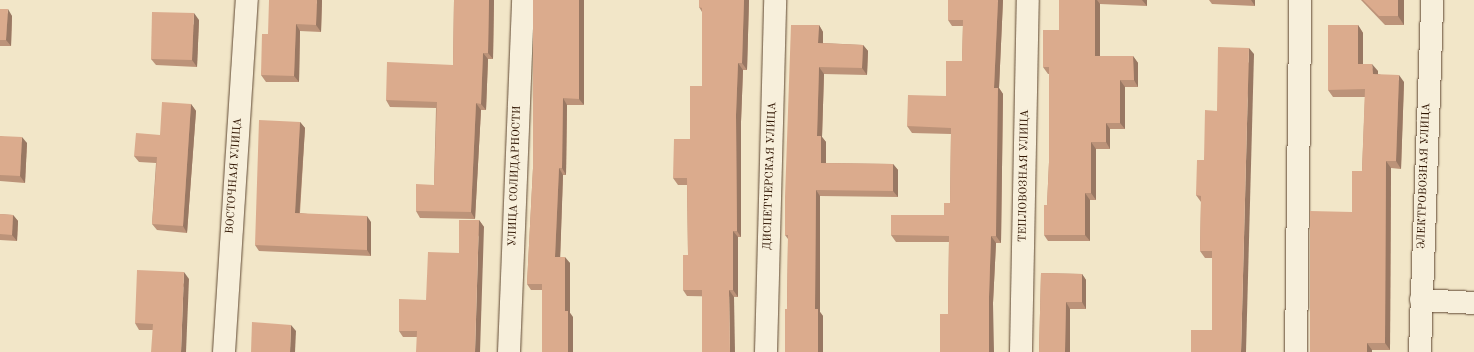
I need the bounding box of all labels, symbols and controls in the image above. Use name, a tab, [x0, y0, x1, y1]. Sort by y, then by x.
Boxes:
street label: ДИСПЕТЧЕРСКАЯ УЛИЦА	[762, 102, 780, 250]
street label: ЭЛЕКТРОВОЗНАЯ УЛИЦА	[1416, 103, 1434, 249]
street label: УЛИЦА СОЛИДАРНОСТИ	[507, 105, 525, 247]
street label: ТЕПЛОВОЗНАЯ УЛИЦА	[1017, 110, 1033, 242]
street label: ВОСТОЧНАЯ УЛИЦА	[224, 118, 246, 234]

